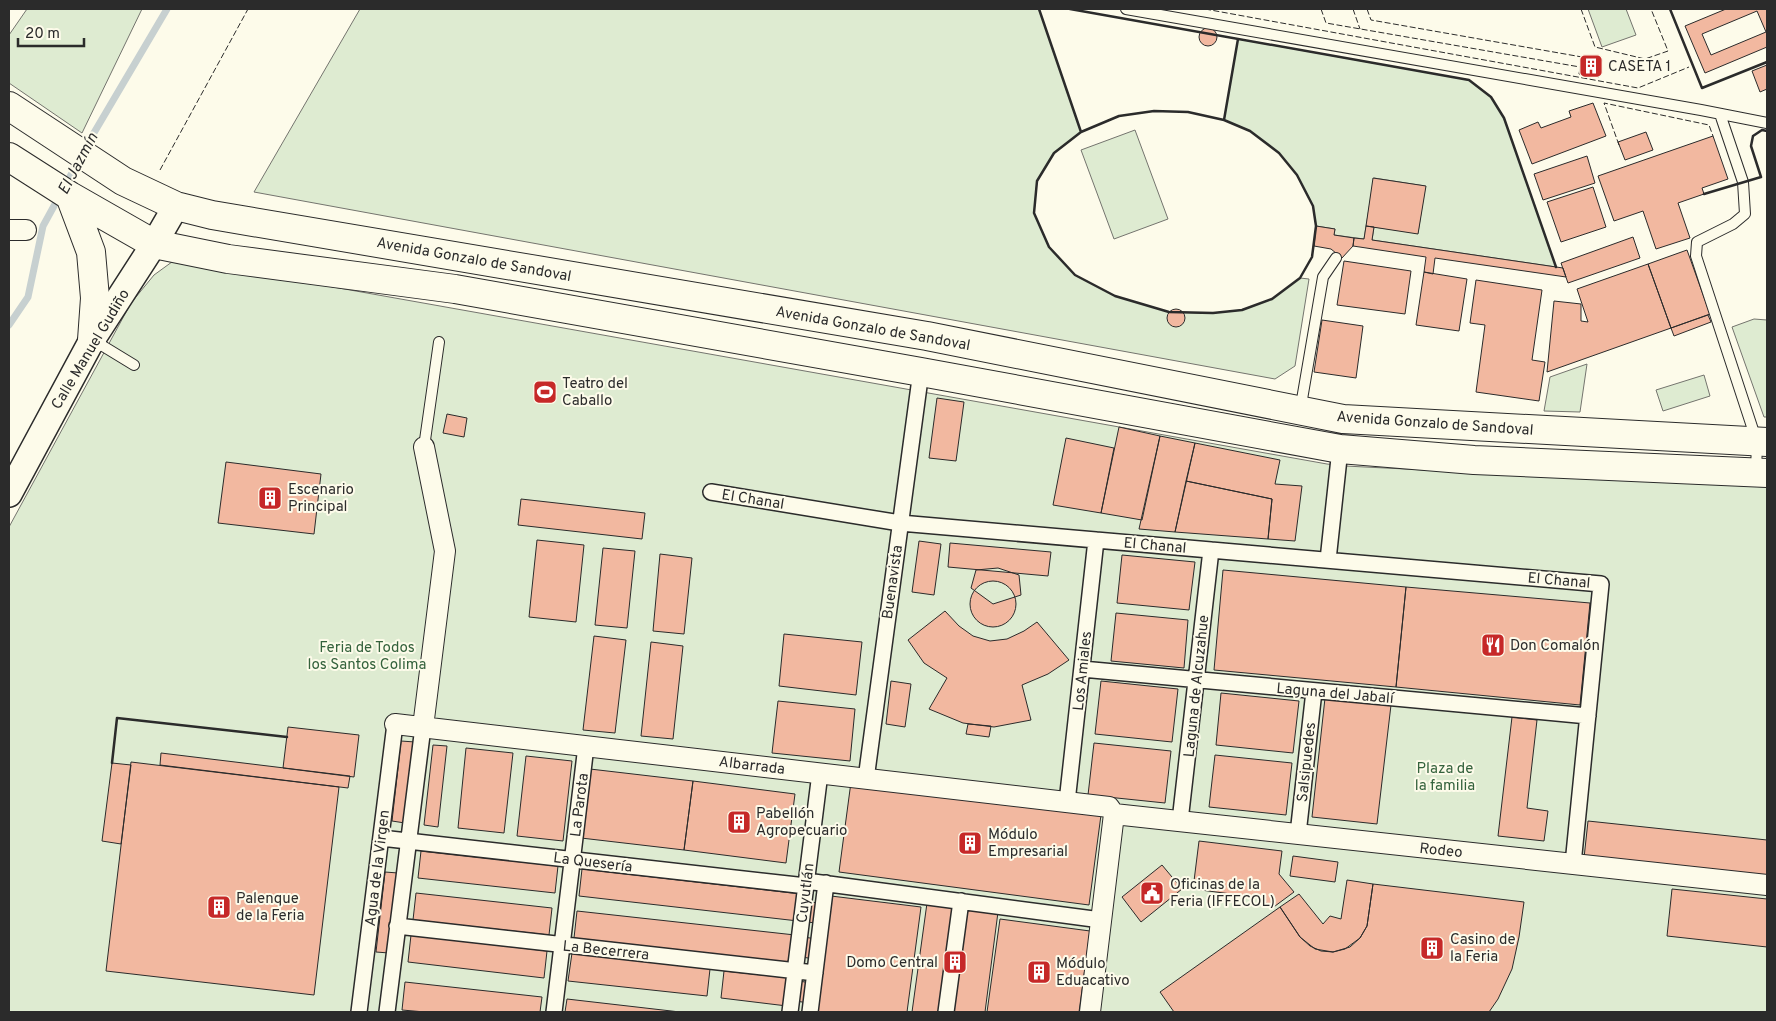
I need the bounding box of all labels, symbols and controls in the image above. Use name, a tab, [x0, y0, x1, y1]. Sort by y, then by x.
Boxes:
scale bar	[18, 15, 84, 47]
text: 20 m	[25, 25, 60, 44]
building icon: CASETA 1	[1578, 53, 1604, 79]
place label: CASETA 1	[1608, 58, 1671, 77]
water label: El Jazmín	[54, 129, 103, 198]
street label: Avenida Gonzalo de Sandoval	[375, 234, 573, 287]
street label: Calle Manuel Gudiño	[48, 286, 135, 413]
street label: Avenida Gonzalo de Sandoval	[774, 303, 972, 356]
place label: Teatro del Caballo	[562, 375, 628, 411]
sports icon: Teatro del Caballo	[532, 379, 558, 405]
street label: Avenida Gonzalo de Sandoval	[1336, 408, 1534, 441]
place label: Escenario Principal	[288, 481, 354, 517]
building icon: Escenario Principal	[257, 485, 283, 511]
street label: El Chanal	[720, 486, 785, 515]
street label: El Chanal	[1123, 534, 1187, 559]
street label: Buenavista	[879, 544, 908, 620]
street label: El Chanal	[1527, 569, 1591, 594]
street label: Laguna de Alcuzahue	[1181, 614, 1214, 758]
street label: Los Amiales	[1070, 630, 1097, 712]
restaurant icon: Don Comalón	[1480, 632, 1506, 658]
place label: Don Comalón	[1510, 637, 1600, 656]
park label: Feria de Todos los Santos Colima	[308, 639, 426, 675]
street label: Laguna del Jabalí	[1275, 680, 1396, 709]
street label: Salsipuedes	[1294, 721, 1321, 803]
street label: Albarrada	[718, 753, 786, 780]
park label: Plaza de la familia	[1415, 760, 1475, 796]
street label: La Parota	[567, 772, 594, 838]
place label: Pabellón Agropecuario	[756, 805, 847, 841]
street label: Agua de la Virgen	[362, 809, 395, 928]
building icon: Pabellón Agropecuario	[726, 809, 752, 835]
place label: Módulo Empresarial	[988, 826, 1068, 862]
building icon: Módulo Empresarial	[957, 830, 983, 856]
street label: Rodeo	[1418, 840, 1463, 863]
street label: La Quesería	[552, 849, 634, 878]
street label: Cuyutlán	[793, 862, 820, 924]
place label: Oficinas de la Feria (IFFECOL)	[1170, 876, 1275, 912]
public building icon: Oficinas de la Feria (IFFECOL)	[1139, 880, 1165, 906]
place label: Palenque de la Feria	[236, 890, 304, 926]
building icon: Palenque de la Feria	[206, 894, 232, 920]
place label: Casino de la Feria	[1450, 931, 1516, 967]
building icon: Casino de la Feria	[1419, 935, 1445, 961]
street label: La Becerrera	[562, 938, 650, 965]
building icon: Domo Central	[942, 949, 968, 975]
place label: Domo Central	[846, 954, 938, 973]
place label: Módulo Eduacativo	[1056, 955, 1130, 991]
building icon: Módulo Eduacativo	[1026, 959, 1052, 985]

